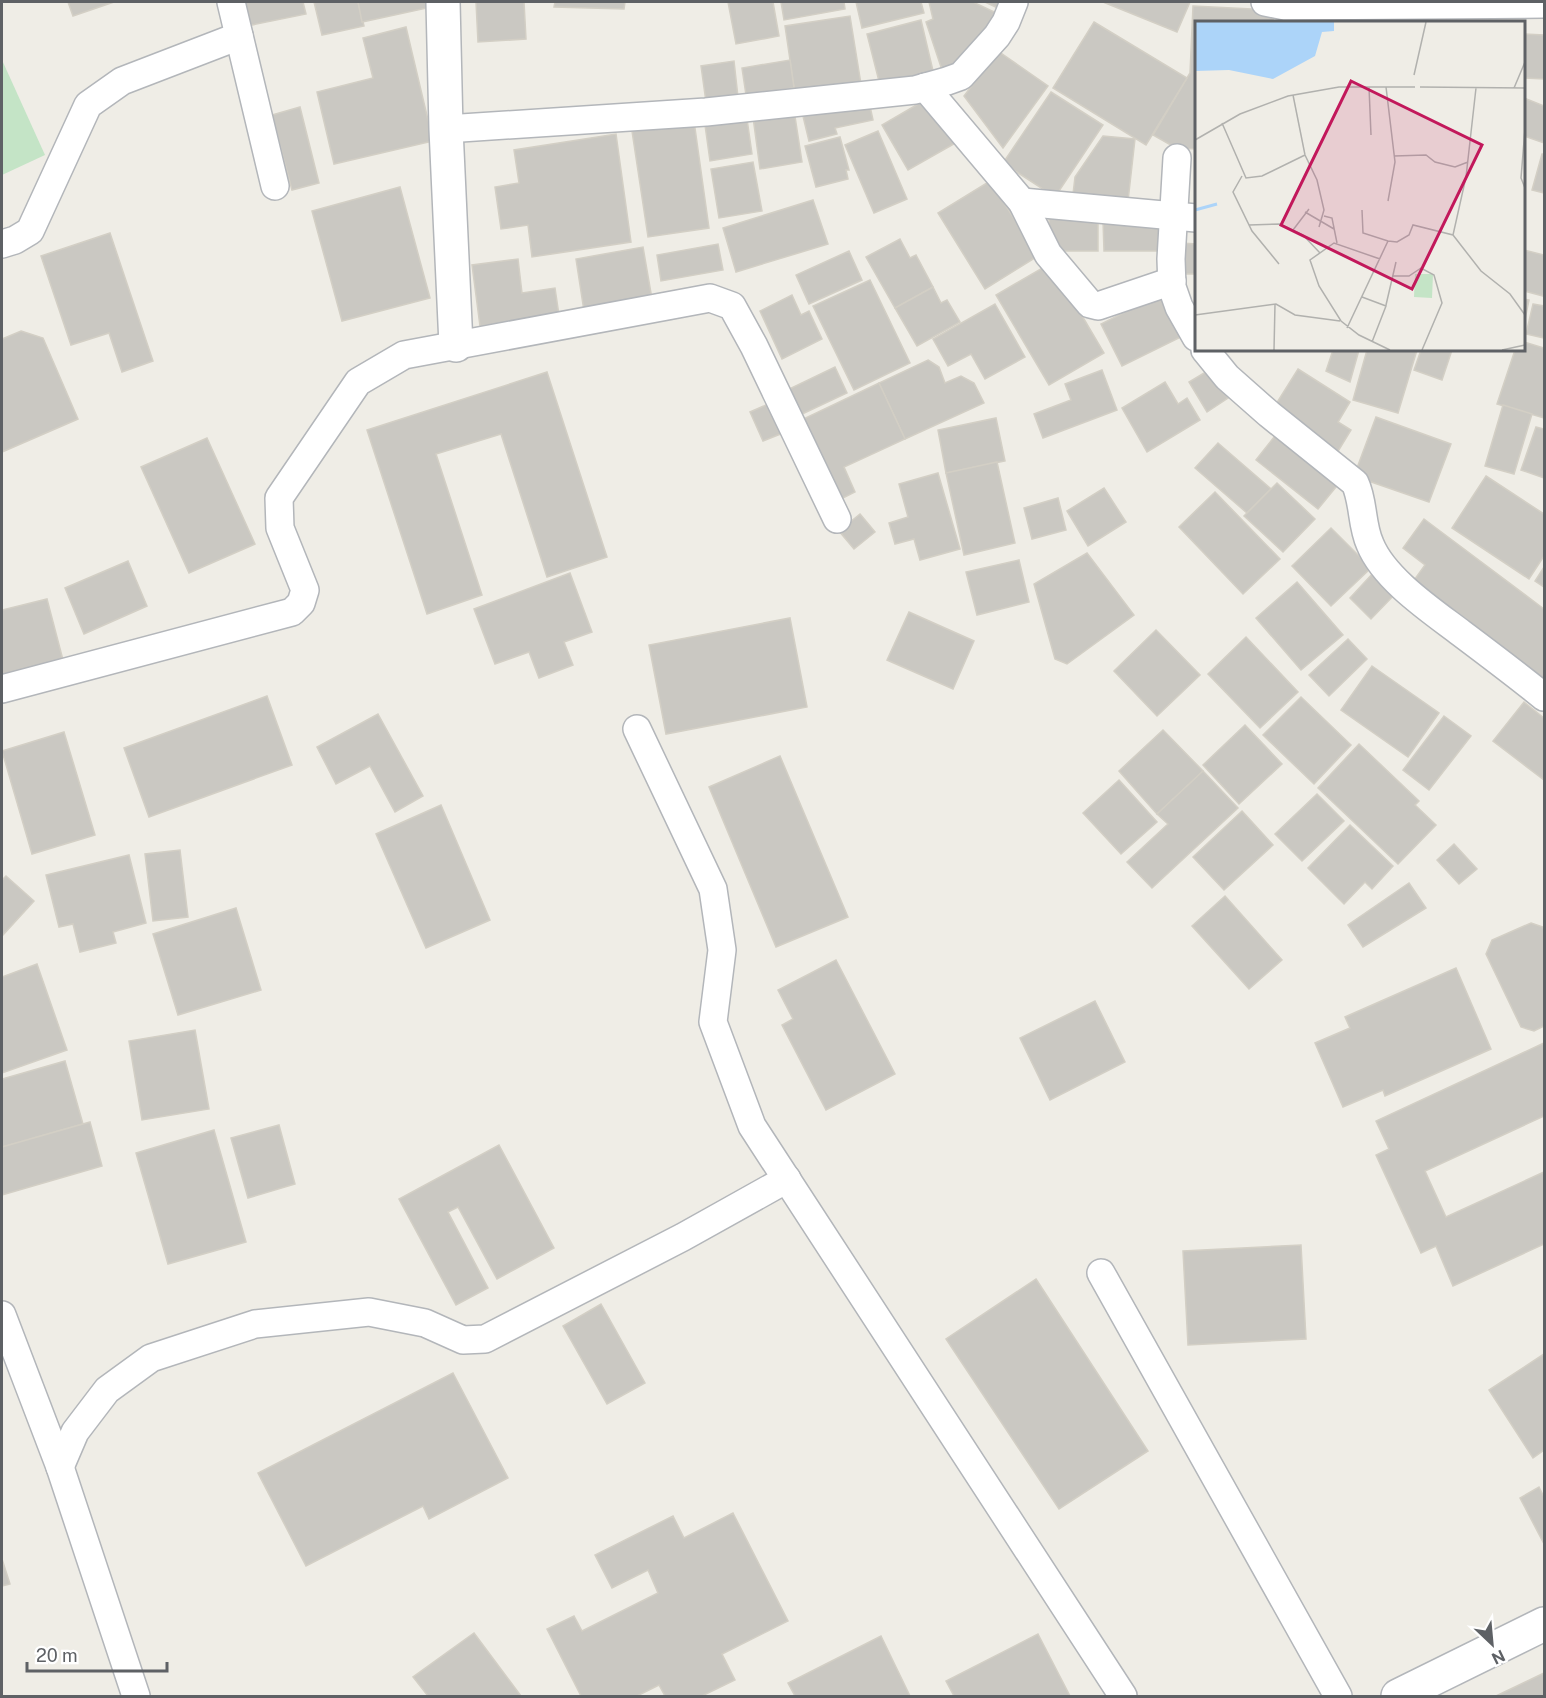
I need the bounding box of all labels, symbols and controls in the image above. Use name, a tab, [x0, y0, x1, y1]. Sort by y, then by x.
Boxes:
inset map	[1195, 21, 1525, 351]
north arrow	[1462, 1614, 1522, 1674]
scale bar	[27, 1635, 166, 1673]
text: 20 m	[36, 1645, 78, 1666]
text: N	[1489, 1646, 1508, 1668]

